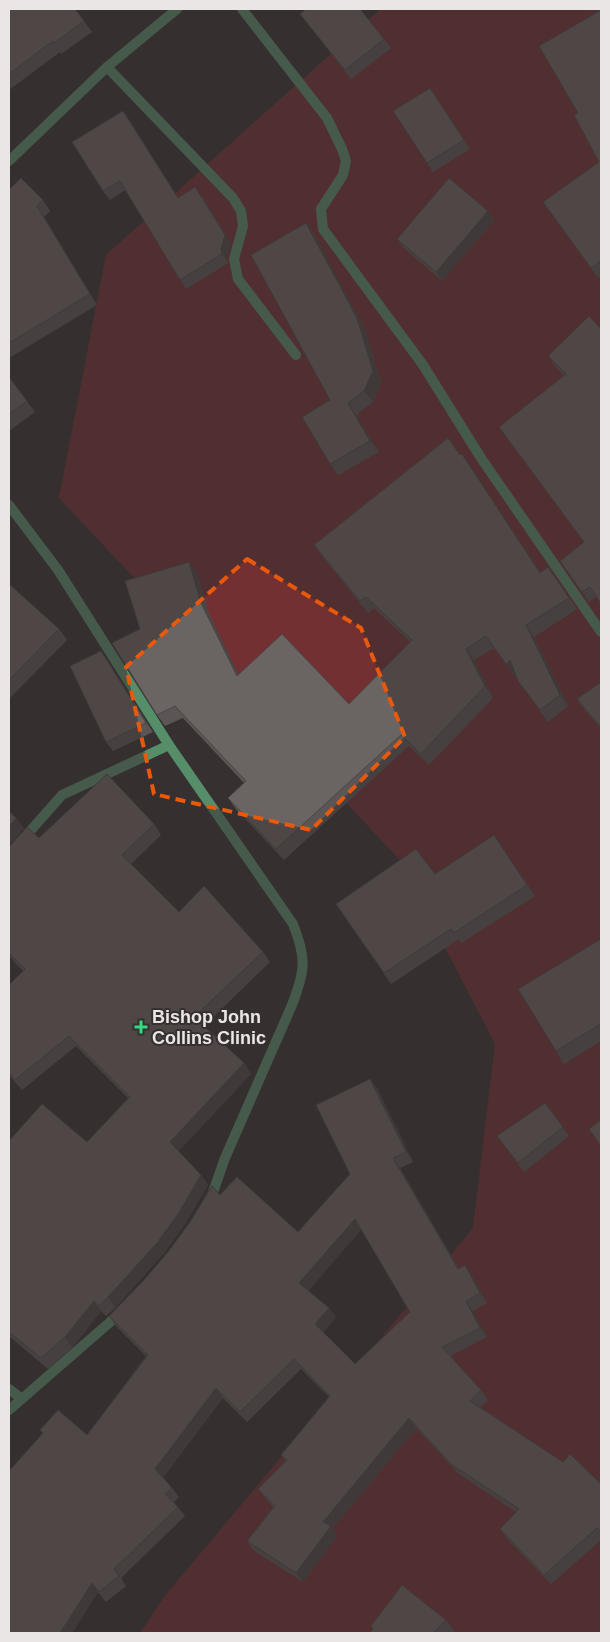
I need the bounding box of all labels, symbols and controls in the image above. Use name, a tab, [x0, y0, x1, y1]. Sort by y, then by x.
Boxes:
place label: Bishop John Collins Clinic	[152, 1007, 266, 1048]
marker: Bishop John Collins Clinic	[134, 1020, 148, 1034]

